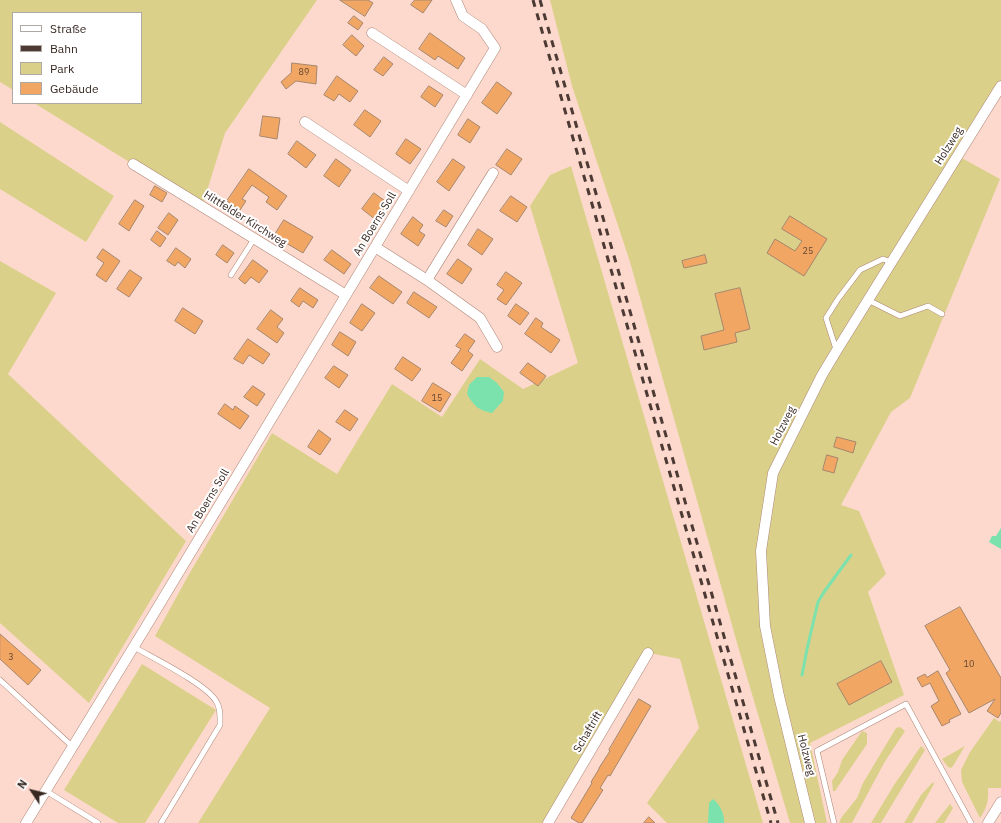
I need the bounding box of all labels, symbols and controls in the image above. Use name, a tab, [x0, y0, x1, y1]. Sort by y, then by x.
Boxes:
legend	[12, 12, 142, 104]
text: Straße	[50, 21, 86, 36]
text: Bahn	[50, 41, 78, 56]
text: Park	[50, 61, 74, 76]
house number: 89	[299, 67, 309, 77]
text: Gebäude	[50, 81, 99, 96]
street label: Holzweg	[932, 125, 966, 167]
street label: Hittfelder Kirchweg	[201, 188, 289, 250]
street label: An Boerns Soll	[351, 190, 399, 258]
house number: 25	[803, 246, 813, 256]
house number: 15	[432, 393, 442, 403]
street label: Holzweg	[768, 404, 798, 448]
street label: An Boerns Soll	[184, 467, 232, 535]
house number: 3	[8, 652, 14, 662]
house number: 10	[964, 659, 974, 669]
street label: Schaftrift	[571, 709, 605, 755]
street label: Holzweg	[794, 733, 818, 777]
north arrow	[12, 771, 52, 811]
text: N	[14, 777, 30, 791]

